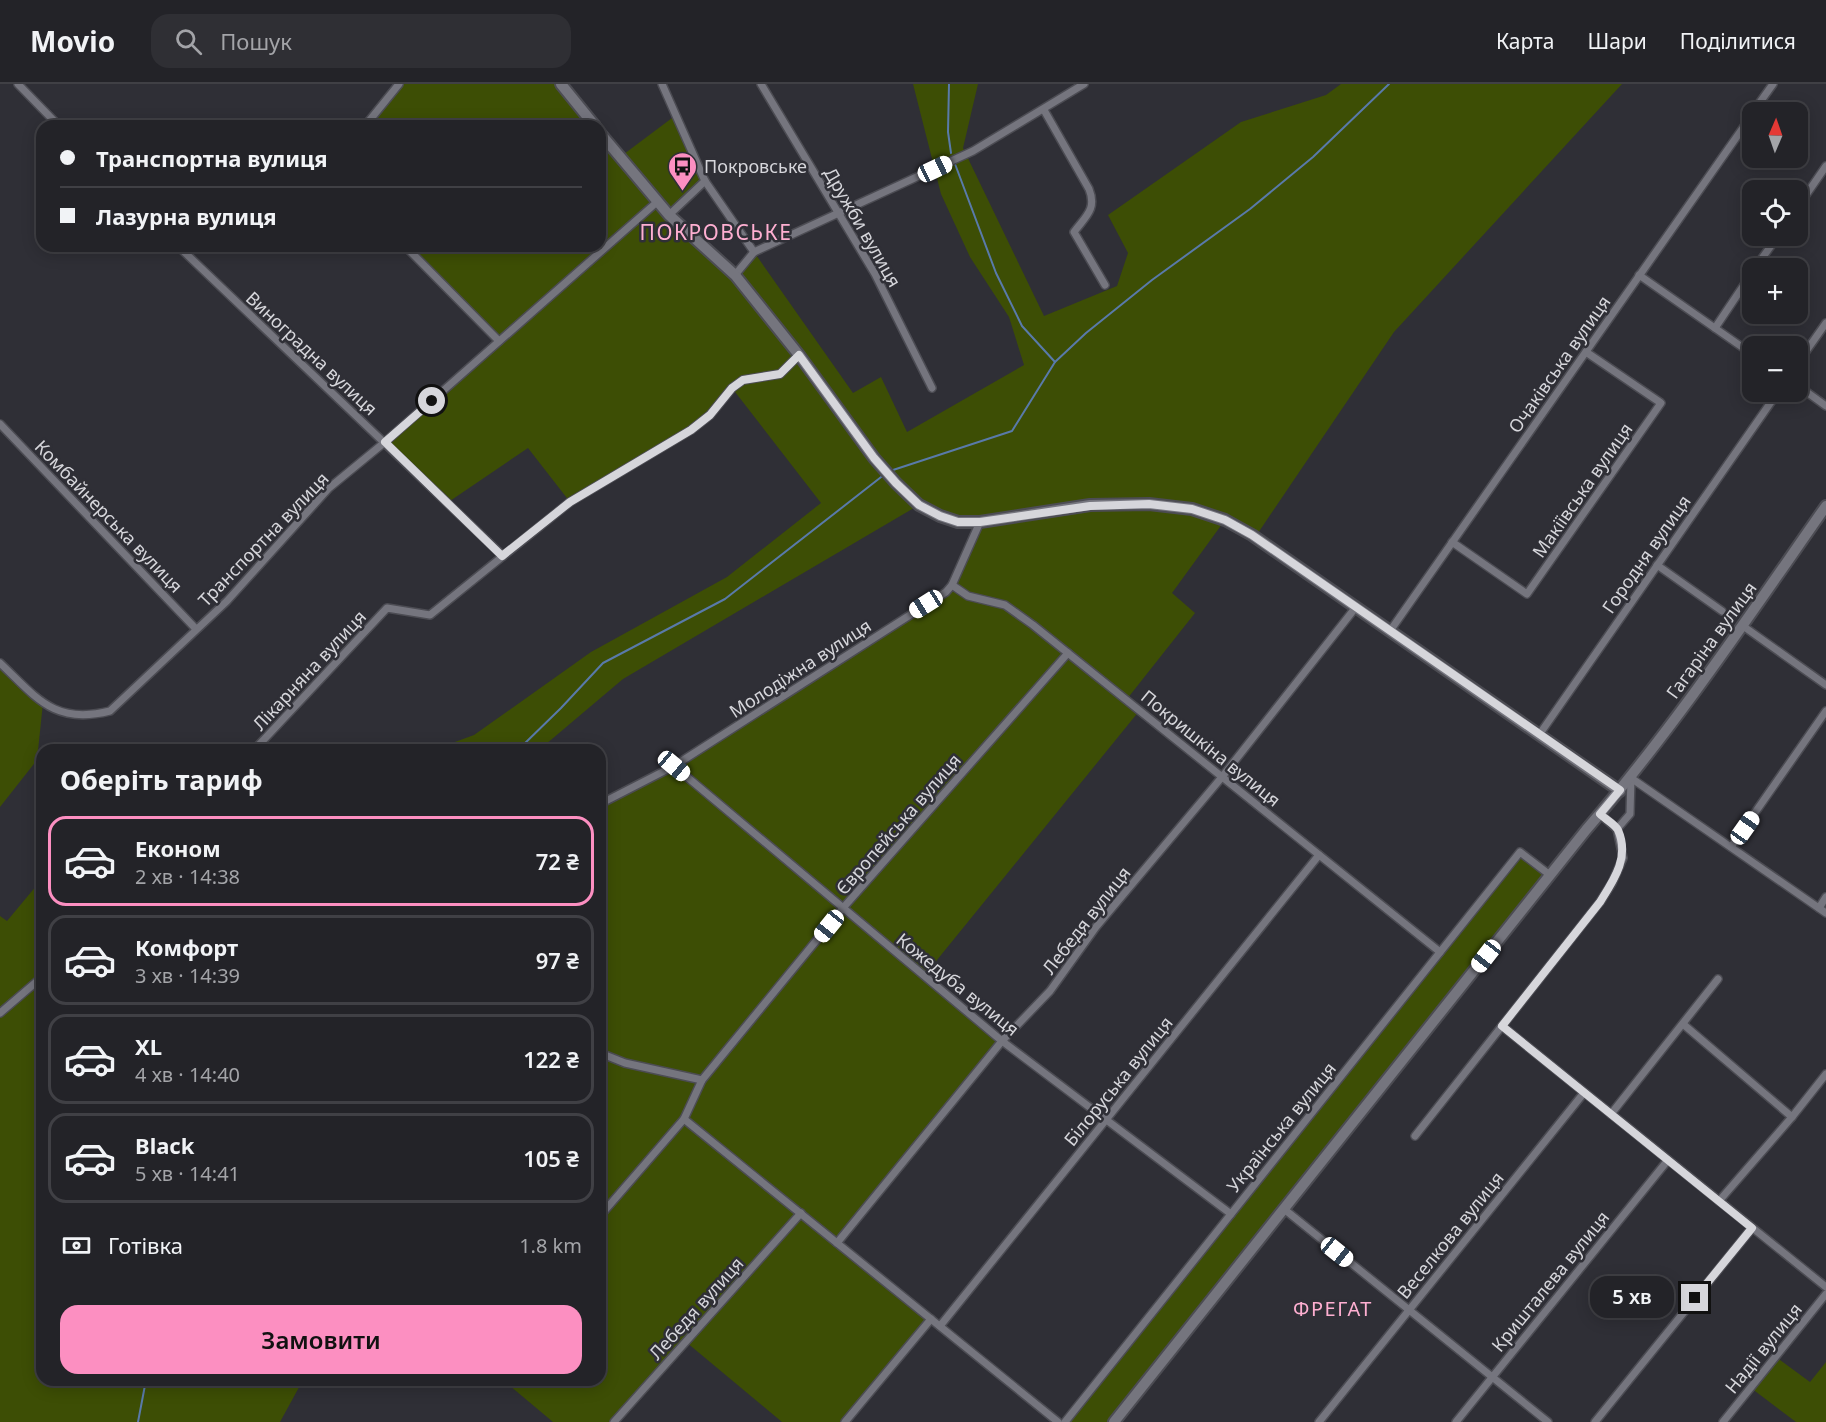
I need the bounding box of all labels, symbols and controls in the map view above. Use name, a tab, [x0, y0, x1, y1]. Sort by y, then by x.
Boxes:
search box	[151, 14, 571, 68]
text: Movio	[30, 22, 115, 60]
icon: search	[172, 25, 205, 58]
text: Пошук	[220, 26, 292, 56]
text: Карта	[1496, 27, 1555, 55]
text: Шари	[1588, 27, 1647, 55]
text: Поділитися	[1680, 27, 1796, 55]
north arrow	[1742, 102, 1808, 168]
map controls	[1742, 102, 1808, 402]
text: Транспортна вулиця	[96, 143, 328, 173]
bus stop icon: Покровське	[667, 150, 699, 192]
car	[915, 153, 955, 185]
place label: Покровське	[704, 154, 807, 178]
street label: Дружби вулиця	[819, 163, 907, 291]
button: locate	[1742, 180, 1808, 246]
text: Лазурна вулиця	[96, 201, 277, 231]
district label: ПОКРОВСЬКЕ	[640, 218, 792, 246]
button: +	[1742, 258, 1808, 324]
street label: Виноградна вулиця	[241, 286, 383, 420]
street label: Очаківська вулиця	[1503, 291, 1615, 437]
button: −	[1742, 336, 1808, 402]
route start	[418, 387, 445, 414]
street label: Макіївська вулиця	[1526, 418, 1638, 562]
street label: Комбайнерська вулиця	[30, 435, 188, 597]
street label: Транспортна вулиця	[192, 467, 334, 611]
street label: Городня вулиця	[1596, 490, 1696, 618]
street label: Гагаріна вулиця	[1660, 577, 1762, 703]
car	[906, 587, 946, 621]
street label: Лікарняна вулиця	[247, 605, 371, 735]
street label: Молодіжна вулиця	[725, 613, 875, 723]
street label: Покришкіна вулиця	[1136, 684, 1286, 812]
car	[654, 748, 694, 784]
street label: Європейська вулиця	[830, 748, 966, 900]
text: Оберіть тариф	[60, 761, 263, 798]
car	[1727, 808, 1763, 848]
text: Економ	[135, 833, 221, 863]
icon: car	[63, 834, 117, 888]
text: 72 ₴	[536, 846, 579, 876]
street label: Лебедя вулиця	[1036, 861, 1136, 979]
text: 2 хв · 14:38	[135, 863, 240, 890]
car	[811, 906, 847, 946]
street label: Кожедуба вулиця	[892, 927, 1024, 1041]
text: Комфорт	[135, 932, 238, 962]
icon: car	[63, 933, 117, 987]
car	[1468, 936, 1504, 976]
text: 97 ₴	[536, 945, 579, 975]
text: 3 хв · 14:39	[135, 962, 240, 989]
street label: Білоруська вулиця	[1058, 1011, 1178, 1151]
text: XL	[135, 1031, 162, 1061]
icon: car	[63, 1032, 117, 1086]
text: 122 ₴	[523, 1044, 579, 1074]
street label: Українська вулиця	[1221, 1057, 1341, 1197]
text: 4 хв · 14:40	[135, 1061, 240, 1088]
text: Black	[135, 1130, 194, 1160]
icon: car	[63, 1131, 117, 1185]
text: 105 ₴	[523, 1143, 579, 1173]
text: 5 хв · 14:41	[135, 1160, 240, 1187]
street label: Веселкова вулиця	[1391, 1166, 1509, 1304]
street label: Кришталева вулиця	[1486, 1206, 1614, 1356]
icon: cash	[60, 1229, 93, 1262]
text: Готівка	[108, 1230, 183, 1260]
text: 1.8 km	[519, 1232, 582, 1259]
car	[1317, 1234, 1357, 1270]
street label: Лебедя вулиця	[643, 1252, 749, 1364]
callout: 5 хв	[1590, 1277, 1674, 1319]
text: 5 хв	[1612, 1283, 1652, 1310]
route end	[1681, 1284, 1708, 1311]
district label: ФРЕГАТ	[1293, 1295, 1373, 1322]
street label: Надії вулиця	[1719, 1298, 1807, 1398]
button: Замовити	[60, 1305, 582, 1374]

